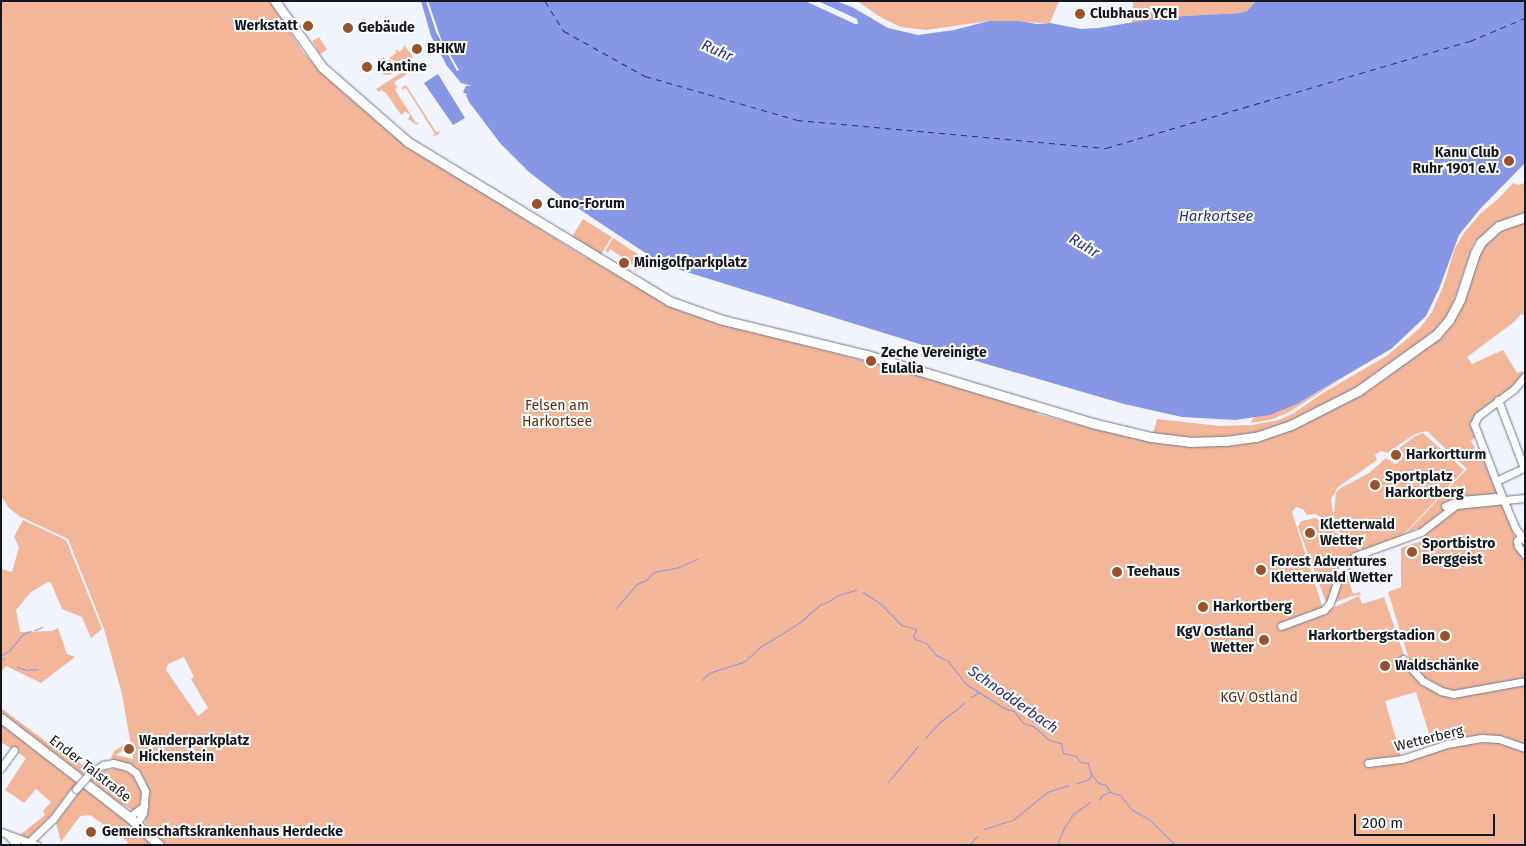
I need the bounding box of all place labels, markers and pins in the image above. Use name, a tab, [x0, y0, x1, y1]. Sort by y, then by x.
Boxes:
place label: Clubhaus YCH	[1090, 6, 1177, 22]
marker: Clubhaus YCH	[1074, 8, 1086, 20]
place label: Werkstatt	[235, 18, 298, 34]
marker: Werkstatt	[302, 20, 314, 32]
place label: Gebäude	[358, 20, 415, 36]
marker: Gebäude	[342, 22, 354, 34]
place label: BHKW	[427, 41, 466, 57]
marker: BHKW	[411, 43, 423, 55]
place label: Kantine	[377, 59, 427, 75]
marker: Kantine	[361, 61, 373, 73]
place label: Kanu Club Ruhr 1901 e.V.	[1412, 145, 1499, 178]
marker: Kanu Club Ruhr 1901 e.V.	[1503, 155, 1515, 167]
place label: Cuno-Forum	[547, 196, 625, 212]
marker: Cuno-Forum	[531, 198, 543, 210]
place label: Minigolfparkplatz	[634, 255, 747, 271]
marker: Minigolfparkplatz	[618, 257, 630, 269]
place label: Zeche Vereinigte Eulalia	[881, 345, 987, 378]
marker: Zeche Vereinigte Eulalia	[865, 355, 877, 367]
place label: Harkortturm	[1406, 447, 1486, 463]
marker: Harkortturm	[1390, 449, 1402, 461]
place label: Sportplatz Harkortberg	[1385, 469, 1464, 502]
marker: Sportplatz Harkortberg	[1369, 479, 1381, 491]
place label: Kletterwald Wetter	[1320, 517, 1395, 550]
marker: Kletterwald Wetter	[1304, 527, 1316, 539]
place label: Sportbistro Berggeist	[1422, 536, 1495, 568]
marker: Sportbistro Berggeist	[1406, 546, 1418, 558]
place label: Forest Adventures Kletterwald Wetter	[1271, 554, 1393, 586]
place label: Teehaus	[1127, 564, 1180, 580]
marker: Forest Adventures Kletterwald Wetter	[1255, 564, 1267, 576]
marker: Teehaus	[1111, 566, 1123, 578]
place label: Harkortberg	[1213, 599, 1292, 615]
marker: Harkortberg	[1197, 601, 1209, 613]
place label: KgV Ostland Wetter	[1176, 624, 1254, 656]
place label: Harkortbergstadion	[1308, 628, 1435, 644]
marker: Harkortbergstadion	[1439, 630, 1451, 642]
marker: KgV Ostland Wetter	[1258, 634, 1270, 646]
place label: Waldschänke	[1395, 658, 1479, 674]
marker: Waldschänke	[1379, 660, 1391, 672]
place label: Wanderparkplatz Hickenstein	[139, 733, 249, 766]
marker: Wanderparkplatz Hickenstein	[123, 743, 135, 755]
place label: Gemeinschaftskrankenhaus Herdecke	[102, 824, 343, 840]
marker: Gemeinschaftskrankenhaus Herdecke	[84, 825, 98, 839]

